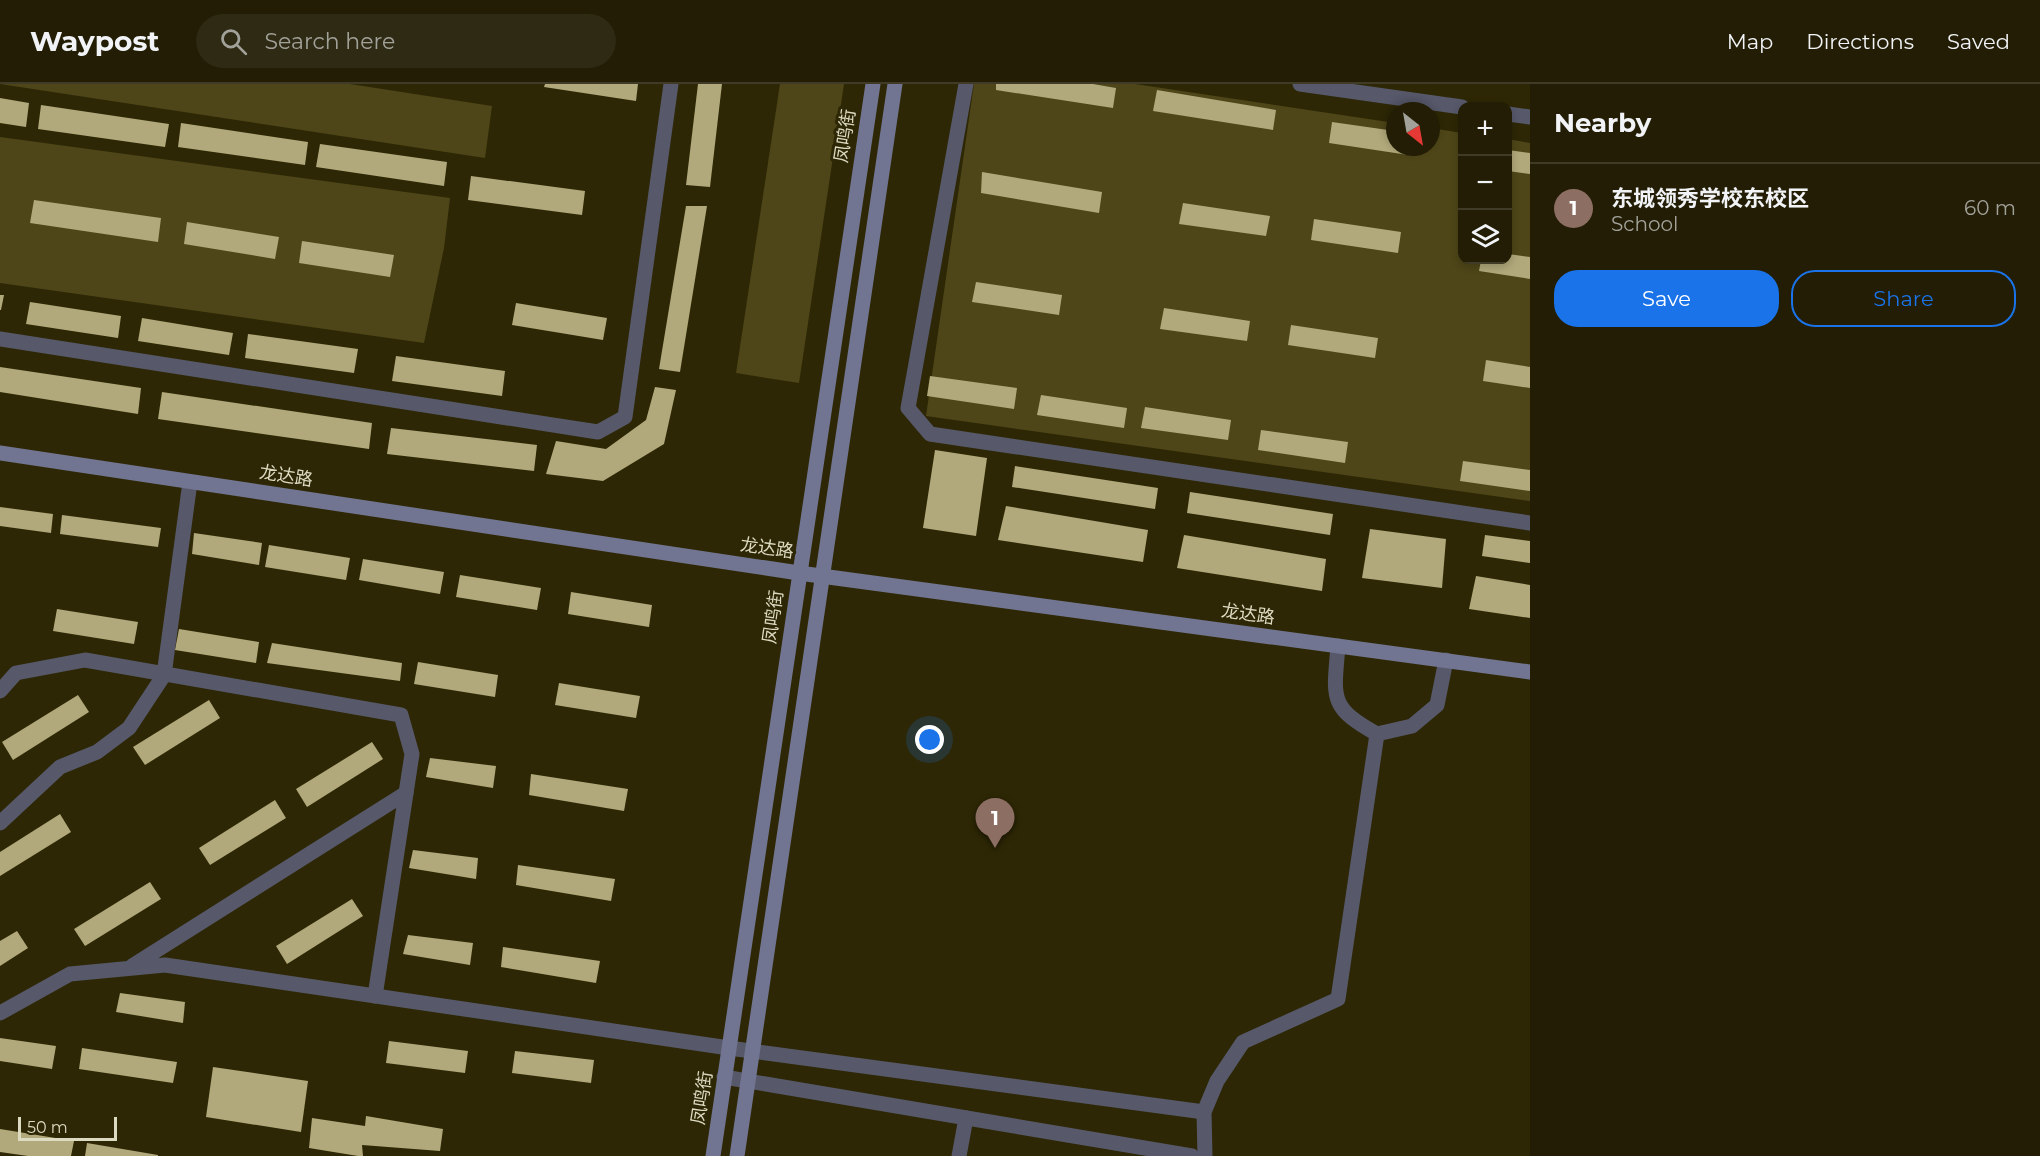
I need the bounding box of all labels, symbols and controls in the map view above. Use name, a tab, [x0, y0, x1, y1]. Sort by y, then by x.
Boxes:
search box	[196, 14, 616, 68]
text: Waypost	[30, 24, 160, 58]
icon: search	[217, 25, 250, 58]
text: Search here	[265, 28, 395, 55]
text: Map	[1727, 29, 1773, 54]
text: Directions	[1806, 29, 1914, 54]
text: Saved	[1947, 29, 2010, 54]
north arrow	[1386, 102, 1440, 156]
map controls	[1458, 102, 1512, 264]
button: +	[1458, 102, 1512, 156]
text: Nearby	[1554, 107, 1651, 139]
street label: 凤鸣街	[830, 108, 860, 164]
button: −	[1458, 156, 1512, 210]
text: 东城领秀学校东校区	[1611, 185, 1809, 212]
text: 1	[1570, 196, 1577, 220]
text: 60 m	[1964, 196, 2016, 220]
button: layers	[1458, 210, 1512, 264]
text: School	[1611, 212, 1678, 236]
button: Save	[1554, 270, 1779, 327]
button: Share	[1791, 270, 2016, 327]
street label: 龙达路	[258, 461, 314, 491]
street label: 龙达路	[739, 533, 795, 563]
street label: 凤鸣街	[758, 589, 788, 645]
street label: 龙达路	[1220, 599, 1276, 629]
your location	[915, 725, 944, 754]
pin: 1	[976, 798, 1014, 848]
street label: 凤鸣街	[687, 1070, 717, 1126]
scale bar	[18, 1114, 117, 1142]
text: 50 m	[27, 1118, 68, 1137]

